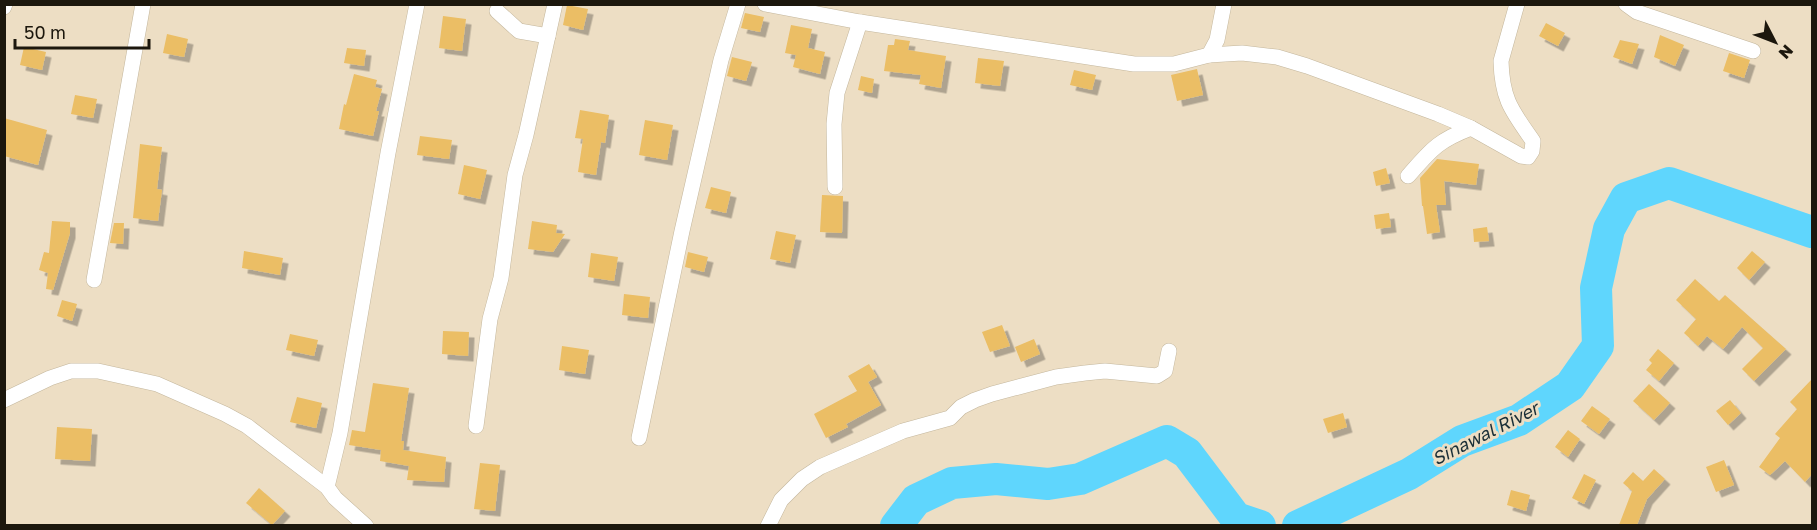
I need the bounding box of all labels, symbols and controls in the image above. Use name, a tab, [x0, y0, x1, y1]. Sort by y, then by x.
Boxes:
scale bar	[15, 12, 148, 50]
north arrow	[1745, 12, 1805, 72]
text: 50 m	[24, 21, 66, 43]
text: N	[1775, 41, 1798, 63]
water label: Sinawal River	[1428, 395, 1544, 469]

